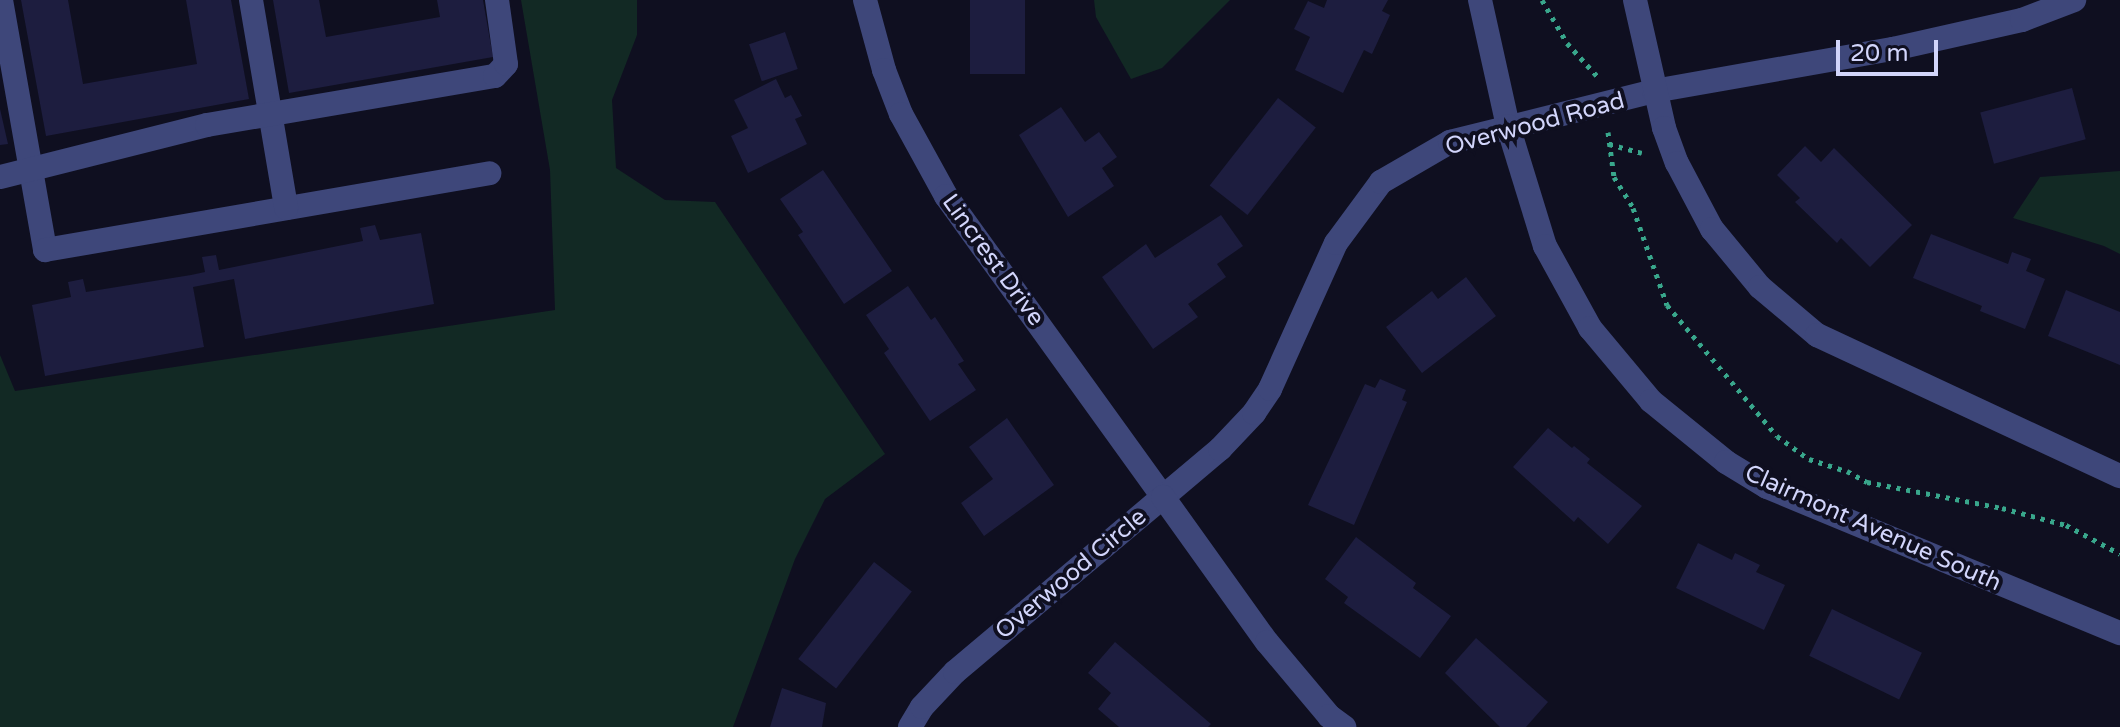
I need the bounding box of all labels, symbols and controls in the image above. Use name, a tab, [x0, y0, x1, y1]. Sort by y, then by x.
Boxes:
scale bar	[1840, 24, 1942, 74]
text: 20 m	[1850, 39, 1908, 68]
street label: Overwood Road	[1442, 86, 1628, 162]
street label: Lincrest Drive	[936, 189, 1050, 331]
street label: Clairmont Avenue South	[1740, 458, 2006, 598]
street label: Overwood Circle	[990, 503, 1152, 645]

